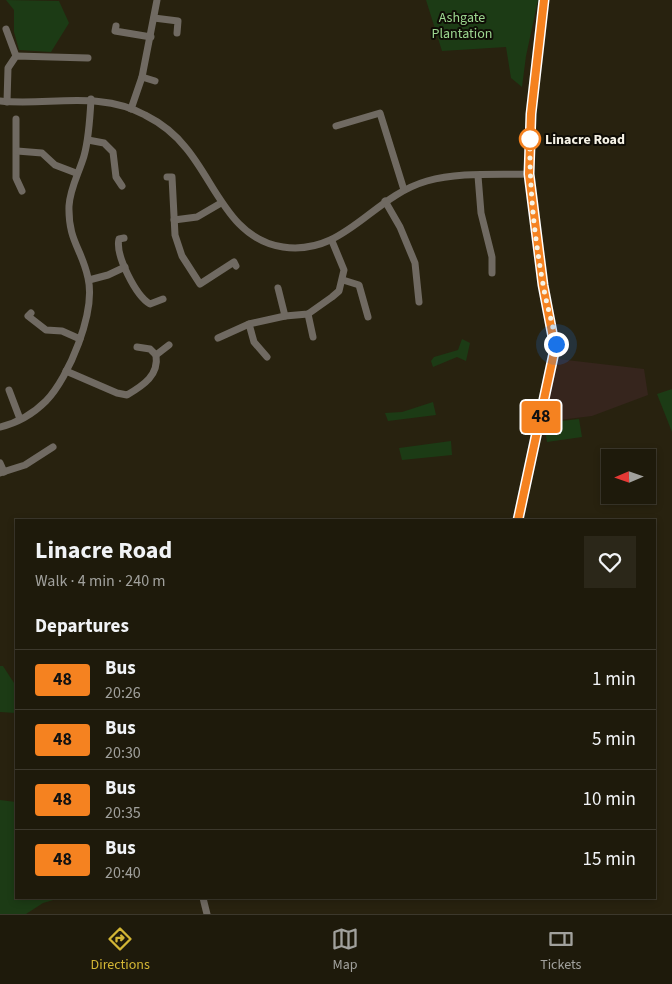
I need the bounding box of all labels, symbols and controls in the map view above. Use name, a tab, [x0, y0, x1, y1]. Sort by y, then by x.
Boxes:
park label: Ashgate Plantation	[432, 8, 492, 44]
marker: Linacre Road	[519, 128, 541, 150]
place label: Linacre Road	[545, 130, 625, 150]
your location	[544, 332, 569, 357]
line badge: 48	[518, 401, 564, 433]
text: 48	[531, 404, 551, 429]
north arrow	[601, 449, 656, 504]
map controls	[601, 449, 656, 504]
text: Linacre Road	[35, 533, 172, 568]
button: heart	[584, 536, 636, 588]
text: Walk · 4 min · 240 m	[35, 570, 166, 592]
text: Departures	[35, 613, 129, 640]
text: Bus	[105, 655, 136, 682]
text: 1 min	[592, 666, 636, 693]
text: 48	[53, 667, 72, 692]
text: 20:26	[105, 682, 141, 704]
text: Bus	[105, 715, 136, 742]
text: 5 min	[592, 726, 636, 753]
text: 48	[53, 727, 72, 752]
text: 20:30	[105, 742, 141, 764]
text: Bus	[105, 775, 136, 802]
text: 10 min	[582, 786, 636, 813]
text: 48	[53, 787, 72, 812]
text: 20:35	[105, 802, 141, 824]
text: Bus	[105, 835, 136, 862]
text: 15 min	[582, 846, 636, 873]
text: 48	[53, 847, 72, 872]
text: 20:40	[105, 862, 141, 884]
tab: Directions	[91, 925, 150, 975]
tab: Map	[331, 925, 359, 975]
tab: Tickets	[540, 925, 581, 975]

